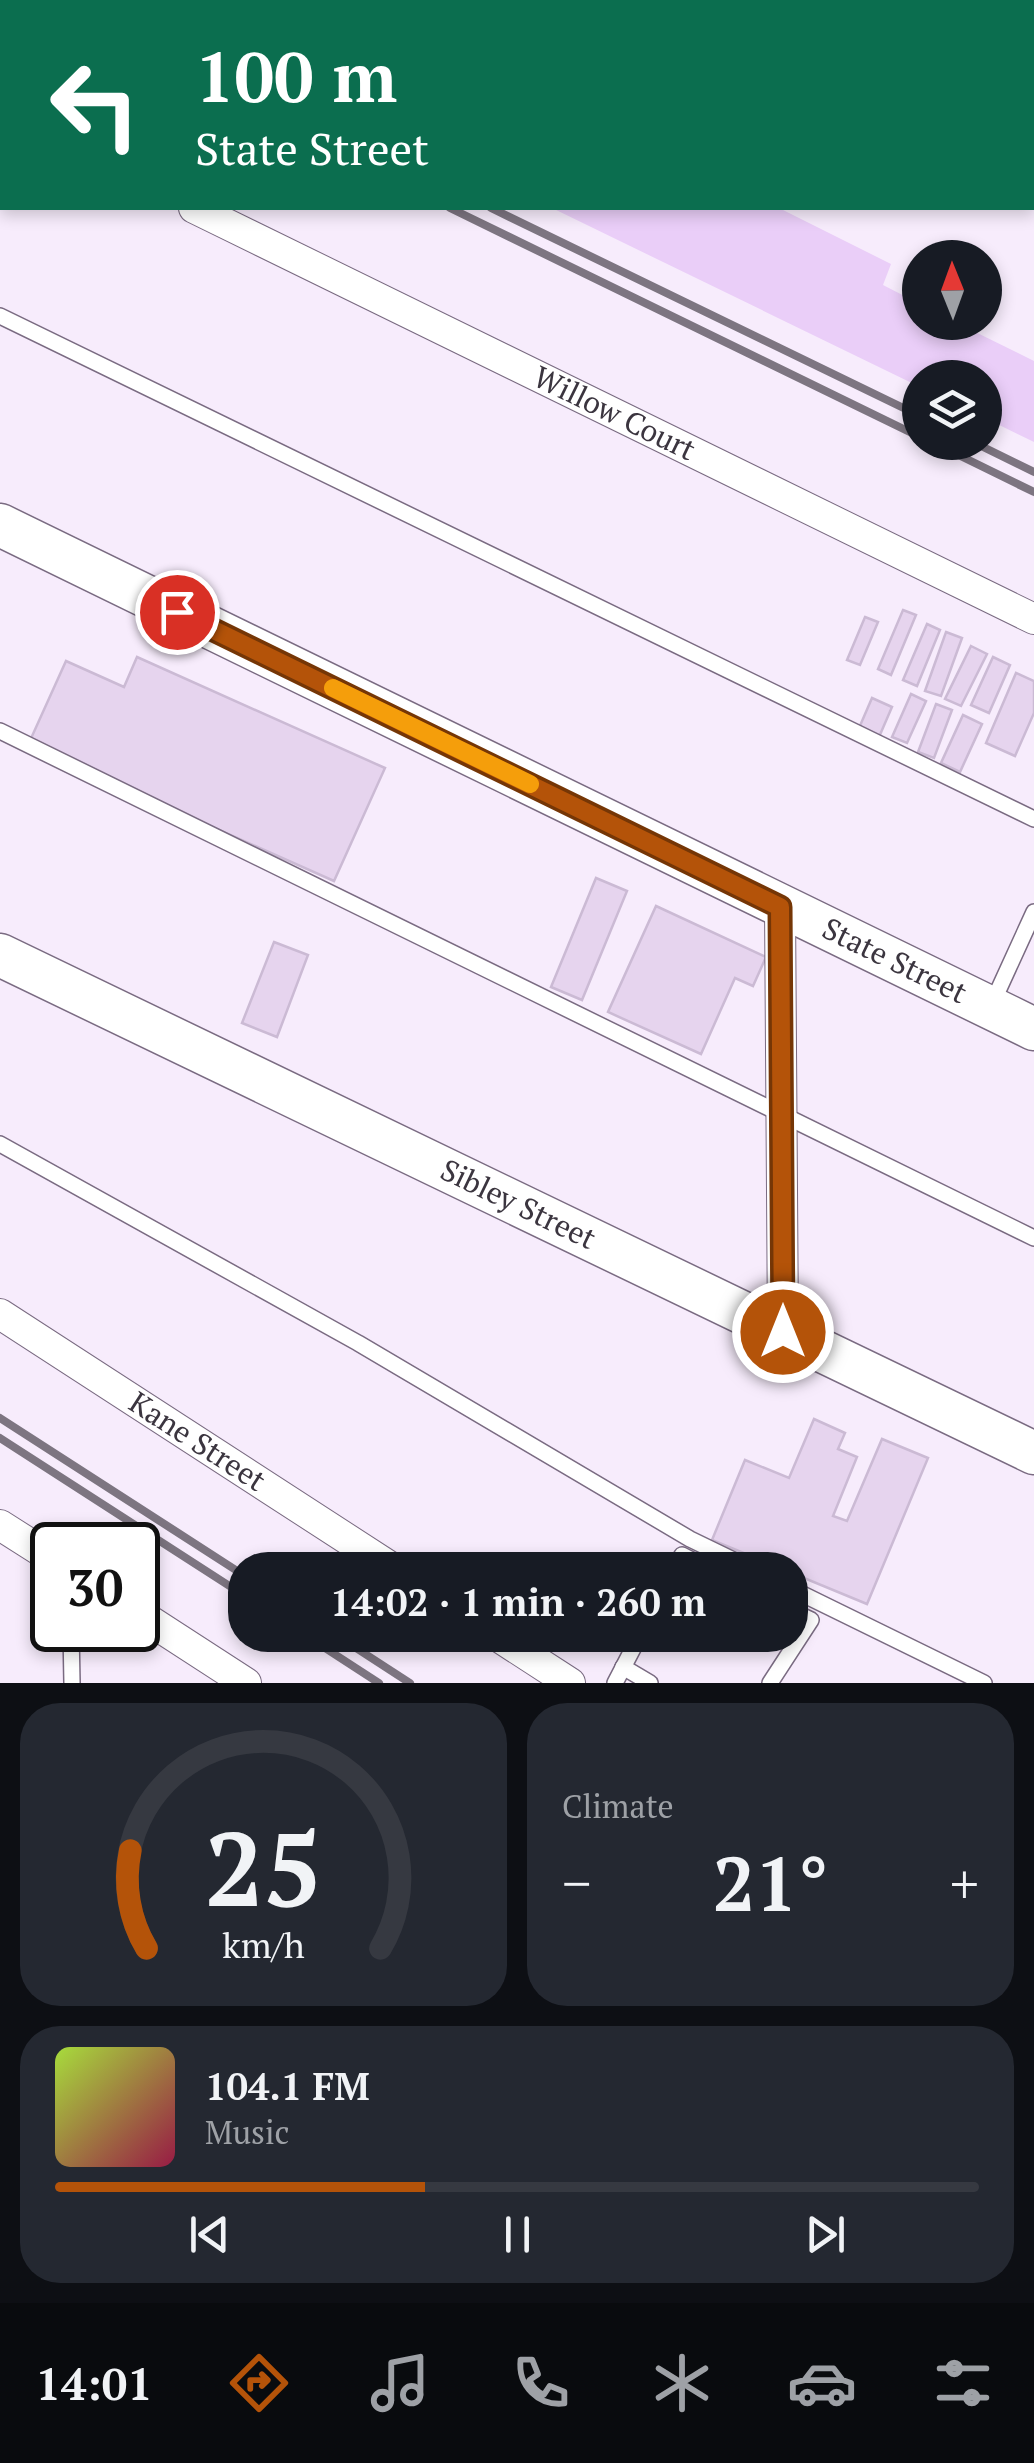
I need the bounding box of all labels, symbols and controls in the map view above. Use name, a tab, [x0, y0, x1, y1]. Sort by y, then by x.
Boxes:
text: 100 m	[195, 29, 397, 122]
icon: left	[30, 40, 160, 170]
text: State Street	[195, 118, 429, 178]
north arrow	[902, 240, 1002, 340]
map controls	[902, 240, 1002, 460]
street label: Willow Court	[527, 356, 702, 469]
button: layers	[902, 360, 1002, 460]
pin	[135, 570, 220, 655]
icon: arrive	[150, 585, 205, 640]
street label: State Street	[816, 908, 974, 1012]
street label: Sibley Street	[434, 1149, 603, 1258]
position arrow	[731, 1280, 835, 1384]
street label: Kane Street	[122, 1382, 274, 1500]
speed limit sign: 30	[30, 1522, 160, 1652]
text: 14:02 · 1 min · 260 m	[330, 1577, 706, 1627]
text: Climate	[562, 1785, 674, 1827]
text: 25	[205, 1798, 322, 1936]
text: 21°	[713, 1833, 828, 1932]
text: −	[562, 1846, 591, 1919]
text: +	[950, 1846, 979, 1919]
text: km/h	[222, 1921, 305, 1968]
text: 104.1 FM	[205, 2061, 370, 2111]
text: Music	[205, 2111, 290, 2153]
icon: previous	[182, 2207, 237, 2262]
icon: pause	[490, 2207, 545, 2262]
icon: next	[798, 2207, 853, 2262]
icon: directions	[224, 2348, 294, 2418]
icon: music	[365, 2348, 435, 2418]
icon: phone	[506, 2348, 576, 2418]
icon: climate	[647, 2348, 717, 2418]
icon: car	[787, 2348, 857, 2418]
icon: filters	[928, 2348, 998, 2418]
text: 14:01	[35, 2353, 153, 2413]

